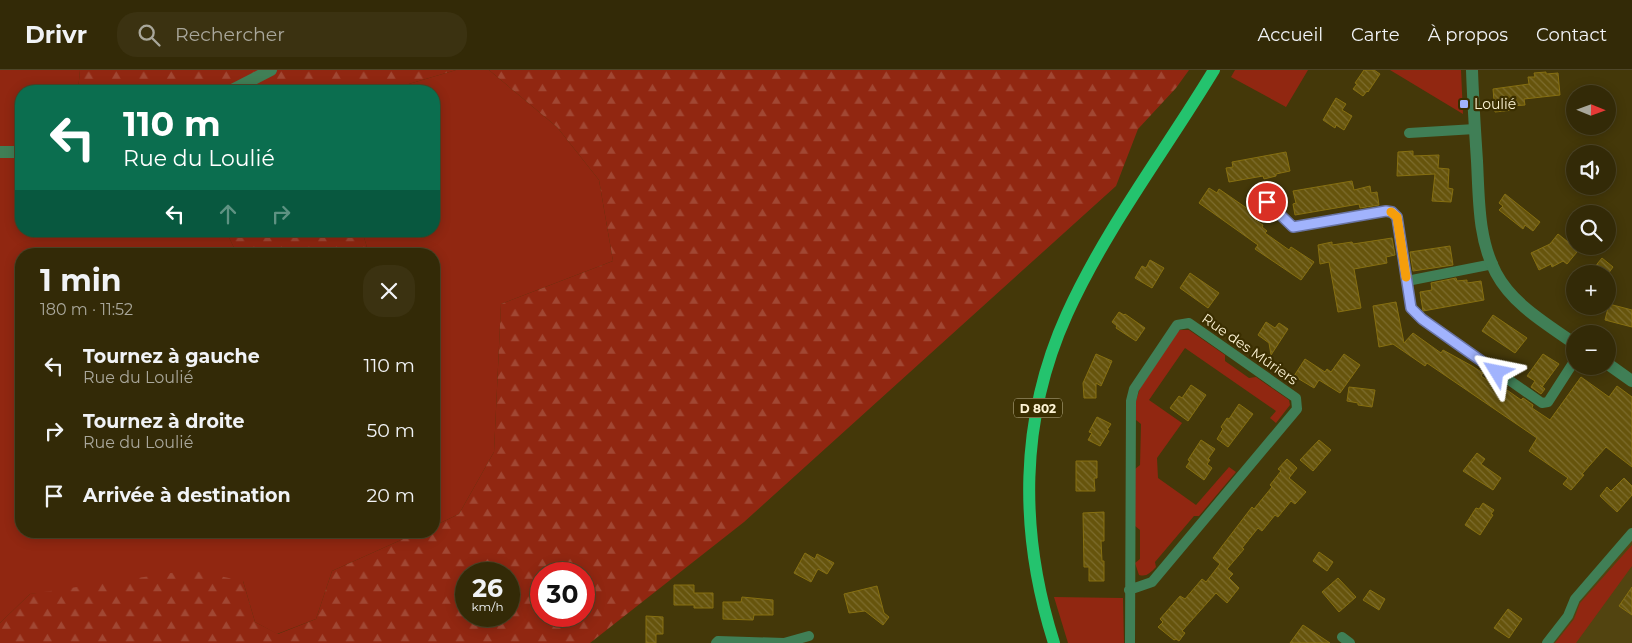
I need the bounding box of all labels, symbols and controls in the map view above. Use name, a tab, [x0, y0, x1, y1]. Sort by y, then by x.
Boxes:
search box	[117, 12, 467, 57]
text: Drivr	[25, 20, 87, 49]
icon: search	[135, 21, 163, 49]
text: Rechercher	[175, 23, 285, 46]
text: Accueil	[1258, 24, 1323, 46]
text: Carte	[1351, 24, 1400, 46]
text: À propos	[1428, 24, 1508, 46]
text: Contact	[1536, 24, 1607, 46]
north arrow	[1566, 85, 1616, 135]
map controls	[1566, 85, 1616, 375]
place label: Loulié	[1474, 95, 1516, 113]
marker: Loulié	[1458, 98, 1470, 110]
text: 110 m	[123, 102, 221, 145]
icon: left	[40, 105, 105, 170]
text: Rue du Loulié	[123, 145, 275, 172]
button: sound	[1566, 145, 1616, 195]
pin	[1246, 181, 1288, 223]
icon: arrive	[1253, 188, 1281, 216]
icon: left	[161, 200, 189, 228]
icon: ahead	[214, 200, 242, 228]
icon: right	[267, 200, 295, 228]
button: search	[1566, 205, 1616, 255]
text: 1 min	[40, 262, 121, 299]
button: close	[363, 265, 415, 317]
button: +	[1566, 265, 1616, 315]
text: 180 m · 11:52	[40, 300, 133, 319]
street label: Rue des Mûriers	[1199, 309, 1302, 389]
button: −	[1566, 325, 1616, 375]
text: Tournez à gauche	[83, 345, 260, 368]
position arrow	[1470, 345, 1522, 397]
icon: left	[40, 352, 68, 380]
text: 110 m	[364, 354, 415, 377]
text: Rue du Loulié	[83, 368, 193, 387]
road number: D 802	[1014, 398, 1062, 418]
text: Tournez à droite	[83, 410, 244, 433]
icon: right	[40, 417, 68, 445]
text: 50 m	[367, 419, 415, 442]
text: Rue du Loulié	[83, 433, 193, 452]
icon: arrive	[40, 482, 68, 510]
text: Arrivée à destination	[83, 484, 291, 507]
text: 20 m	[367, 484, 415, 507]
speed limit sign: 30	[530, 562, 595, 627]
text: 26	[472, 573, 503, 603]
text: km/h	[471, 599, 504, 614]

